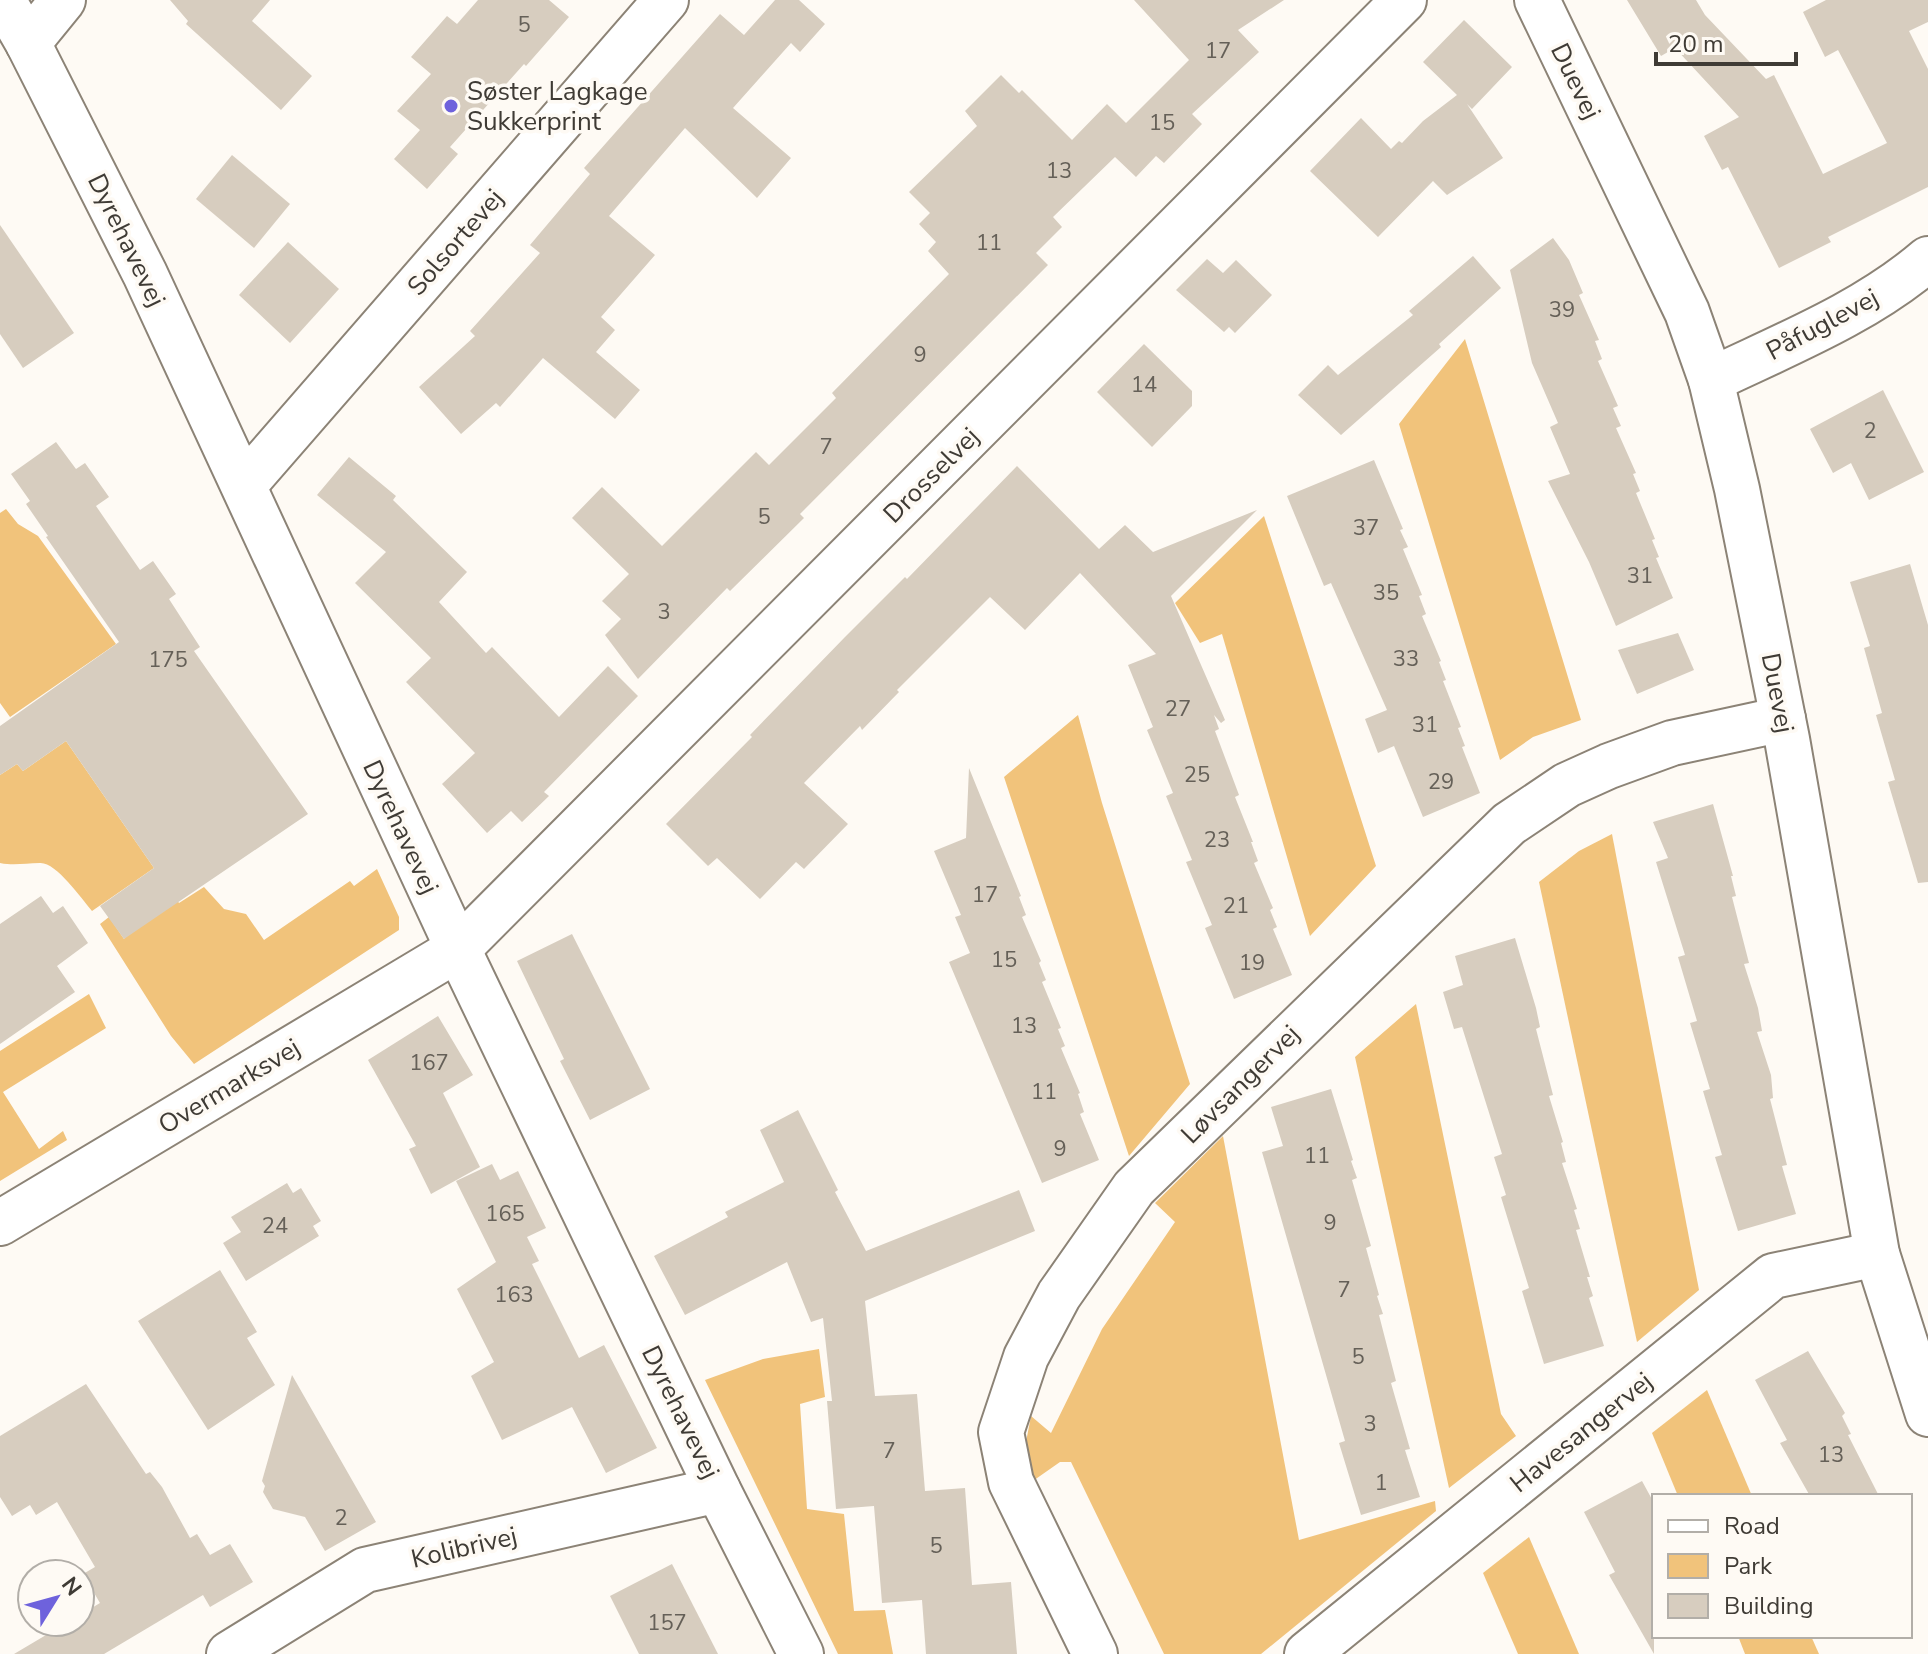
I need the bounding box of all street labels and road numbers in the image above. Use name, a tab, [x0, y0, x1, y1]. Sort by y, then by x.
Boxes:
street label: Duevej	[1542, 37, 1609, 125]
street label: Dyrehavevej	[79, 168, 174, 313]
street label: Solsortevej	[399, 181, 511, 303]
street label: Påfuglevej	[1760, 280, 1885, 369]
street label: Drosselvej	[876, 420, 987, 531]
street label: Duevej	[1753, 650, 1802, 736]
street label: Dyrehavevej	[354, 755, 447, 900]
street label: Løvsangervej	[1173, 1017, 1307, 1151]
street label: Overmarksvej	[152, 1030, 307, 1143]
street label: Dyrehavevej	[633, 1340, 728, 1485]
street label: Havesangervej	[1503, 1364, 1660, 1501]
street label: Kolibrivej	[408, 1518, 521, 1577]

